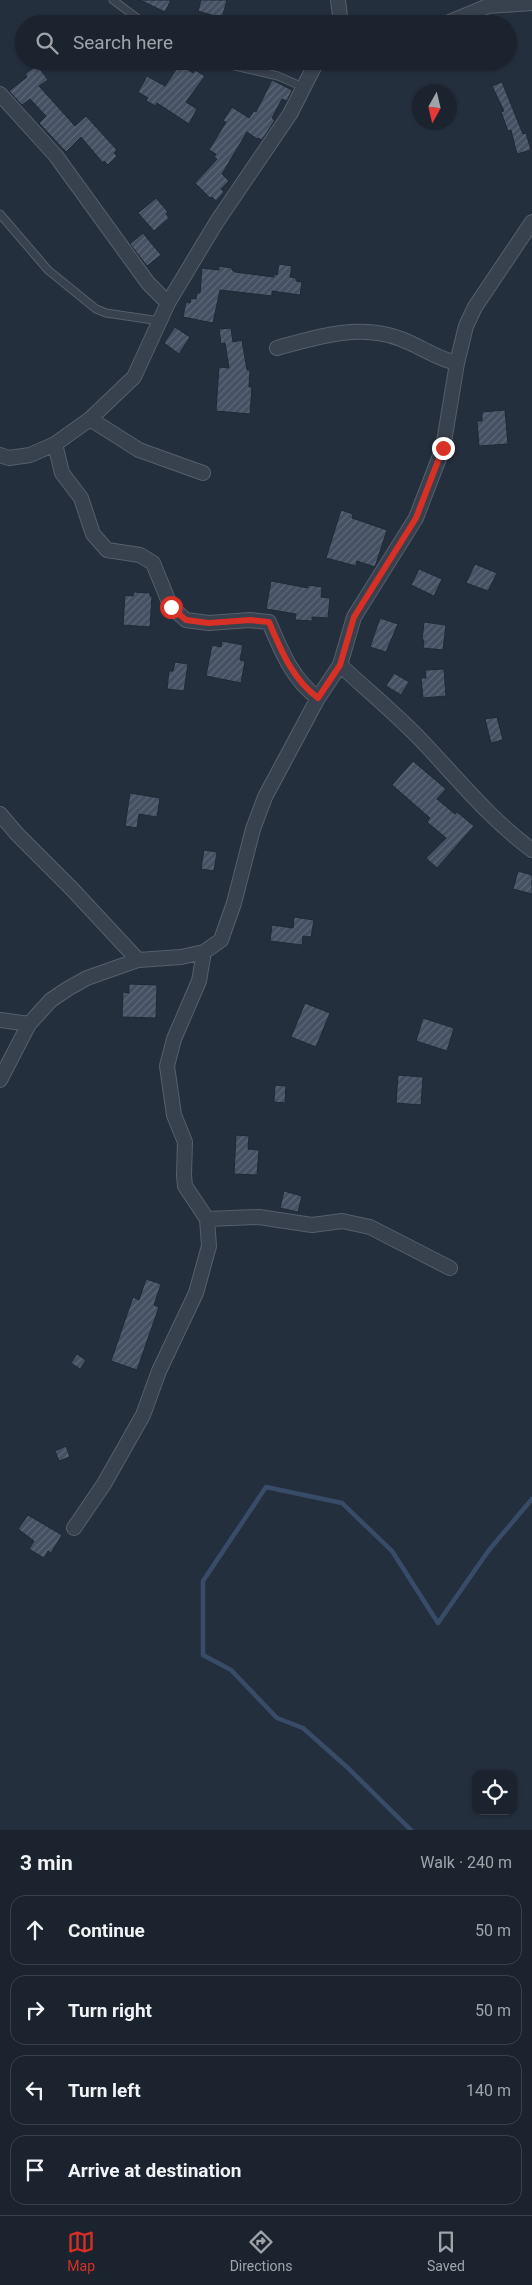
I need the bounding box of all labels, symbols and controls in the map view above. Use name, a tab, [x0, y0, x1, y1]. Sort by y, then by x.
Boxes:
search box	[15, 15, 517, 70]
icon: search	[33, 29, 61, 57]
text: Search here	[73, 31, 173, 54]
north arrow	[412, 85, 457, 130]
route end	[432, 437, 455, 460]
route start	[160, 596, 183, 619]
map controls	[472, 1770, 517, 1815]
button: locate	[472, 1770, 517, 1815]
text: 3 min	[20, 1851, 73, 1875]
text: Walk · 240 m	[420, 1853, 512, 1872]
icon: ahead	[21, 1916, 49, 1944]
text: Continue	[68, 1919, 145, 1942]
text: 50 m	[475, 1921, 511, 1940]
icon: right	[21, 1996, 49, 2024]
text: Turn right	[68, 1999, 152, 2022]
text: 50 m	[475, 2001, 511, 2020]
icon: left	[21, 2076, 49, 2104]
text: Turn left	[68, 2079, 141, 2102]
text: 140 m	[466, 2081, 511, 2100]
icon: arrive	[21, 2156, 49, 2184]
text: Arrive at destination	[68, 2159, 241, 2182]
tab: Map	[67, 2228, 95, 2274]
tab: Directions	[230, 2228, 293, 2274]
tab: Saved	[427, 2228, 465, 2274]

